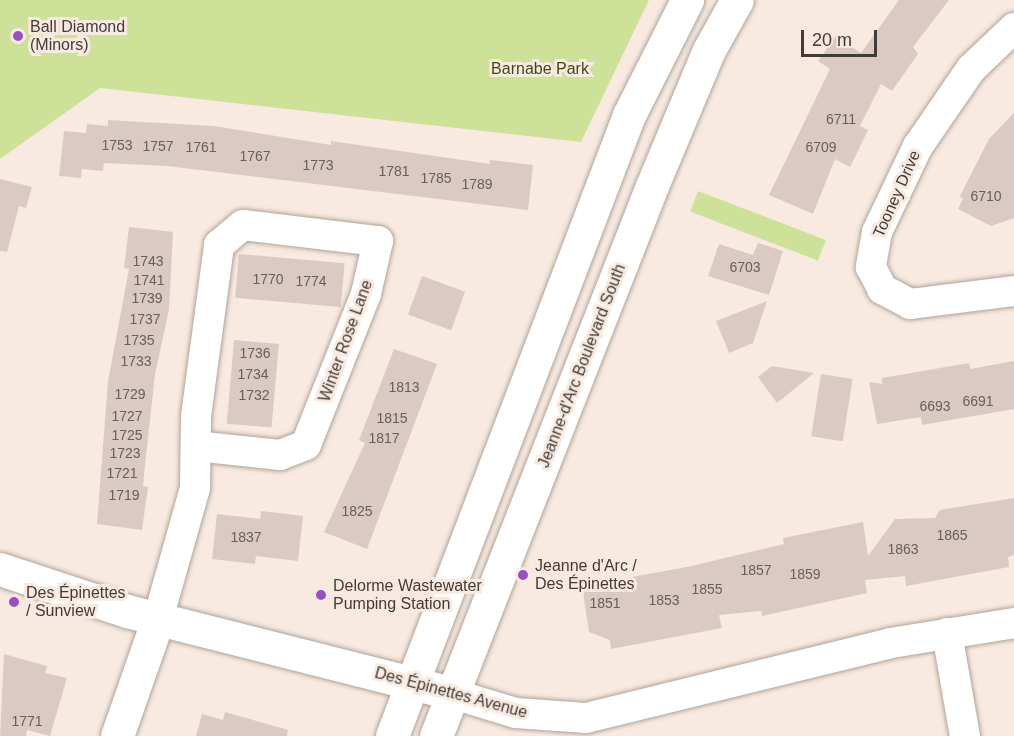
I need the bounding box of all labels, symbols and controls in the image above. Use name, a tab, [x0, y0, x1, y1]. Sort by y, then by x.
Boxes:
place label: Ball Diamond (Minors)	[30, 17, 125, 55]
scale bar	[804, 18, 880, 56]
marker: Ball Diamond (Minors)	[11, 29, 25, 43]
text: 20 m	[812, 30, 852, 50]
park label: Barnabe Park	[491, 59, 589, 79]
house number: 6711	[826, 111, 856, 127]
house number: 1753	[101, 137, 133, 153]
house number: 1757	[142, 138, 174, 154]
house number: 1761	[185, 139, 217, 155]
house number: 6709	[805, 139, 837, 155]
street label: Tooney Drive	[869, 147, 925, 241]
house number: 1767	[239, 148, 271, 164]
house number: 1773	[302, 157, 334, 173]
house number: 1781	[378, 163, 410, 179]
house number: 1785	[420, 170, 452, 186]
house number: 1789	[461, 176, 493, 192]
house number: 6710	[970, 188, 1002, 204]
house number: 1743	[132, 253, 164, 269]
house number: 6703	[729, 259, 761, 275]
street label: Jeanne-d'Arc Boulevard South	[534, 261, 630, 471]
house number: 1770	[252, 271, 284, 287]
house number: 1741	[133, 272, 165, 288]
house number: 1774	[295, 273, 327, 289]
street label: Winter Rose Lane	[315, 278, 377, 404]
house number: 1739	[131, 290, 163, 306]
house number: 1737	[129, 311, 161, 327]
house number: 1735	[123, 332, 155, 348]
house number: 1736	[239, 345, 271, 361]
house number: 1733	[120, 353, 152, 369]
house number: 1734	[237, 366, 269, 382]
house number: 1813	[388, 379, 420, 395]
house number: 1729	[114, 386, 146, 402]
house number: 1732	[238, 387, 270, 403]
house number: 6691	[962, 393, 994, 409]
house number: 6693	[919, 398, 951, 414]
house number: 1727	[111, 408, 143, 424]
house number: 1815	[376, 410, 408, 426]
house number: 1725	[111, 427, 143, 443]
house number: 1817	[368, 430, 400, 446]
house number: 1723	[109, 445, 141, 461]
house number: 1721	[106, 465, 138, 481]
house number: 1719	[108, 487, 140, 503]
house number: 1825	[341, 503, 373, 519]
house number: 1865	[936, 527, 968, 543]
house number: 1837	[230, 529, 262, 545]
house number: 1863	[887, 541, 919, 557]
place label: Jeanne d'Arc / Des Épinettes	[535, 556, 637, 594]
house number: 1857	[740, 562, 772, 578]
house number: 1859	[789, 566, 821, 582]
marker: Jeanne d'Arc / Des Épinettes	[516, 568, 530, 582]
place label: Delorme Wastewater Pumping Station	[333, 576, 482, 614]
house number: 1855	[691, 581, 723, 597]
place label: Des Épinettes / Sunview	[26, 583, 126, 621]
marker: Delorme Wastewater Pumping Station	[314, 588, 328, 602]
house number: 1853	[648, 592, 680, 608]
marker: Des Épinettes / Sunview	[7, 595, 21, 609]
house number: 1851	[589, 595, 621, 611]
street label: Des Épinettes Avenue	[372, 663, 530, 723]
house number: 1771	[11, 713, 43, 729]

